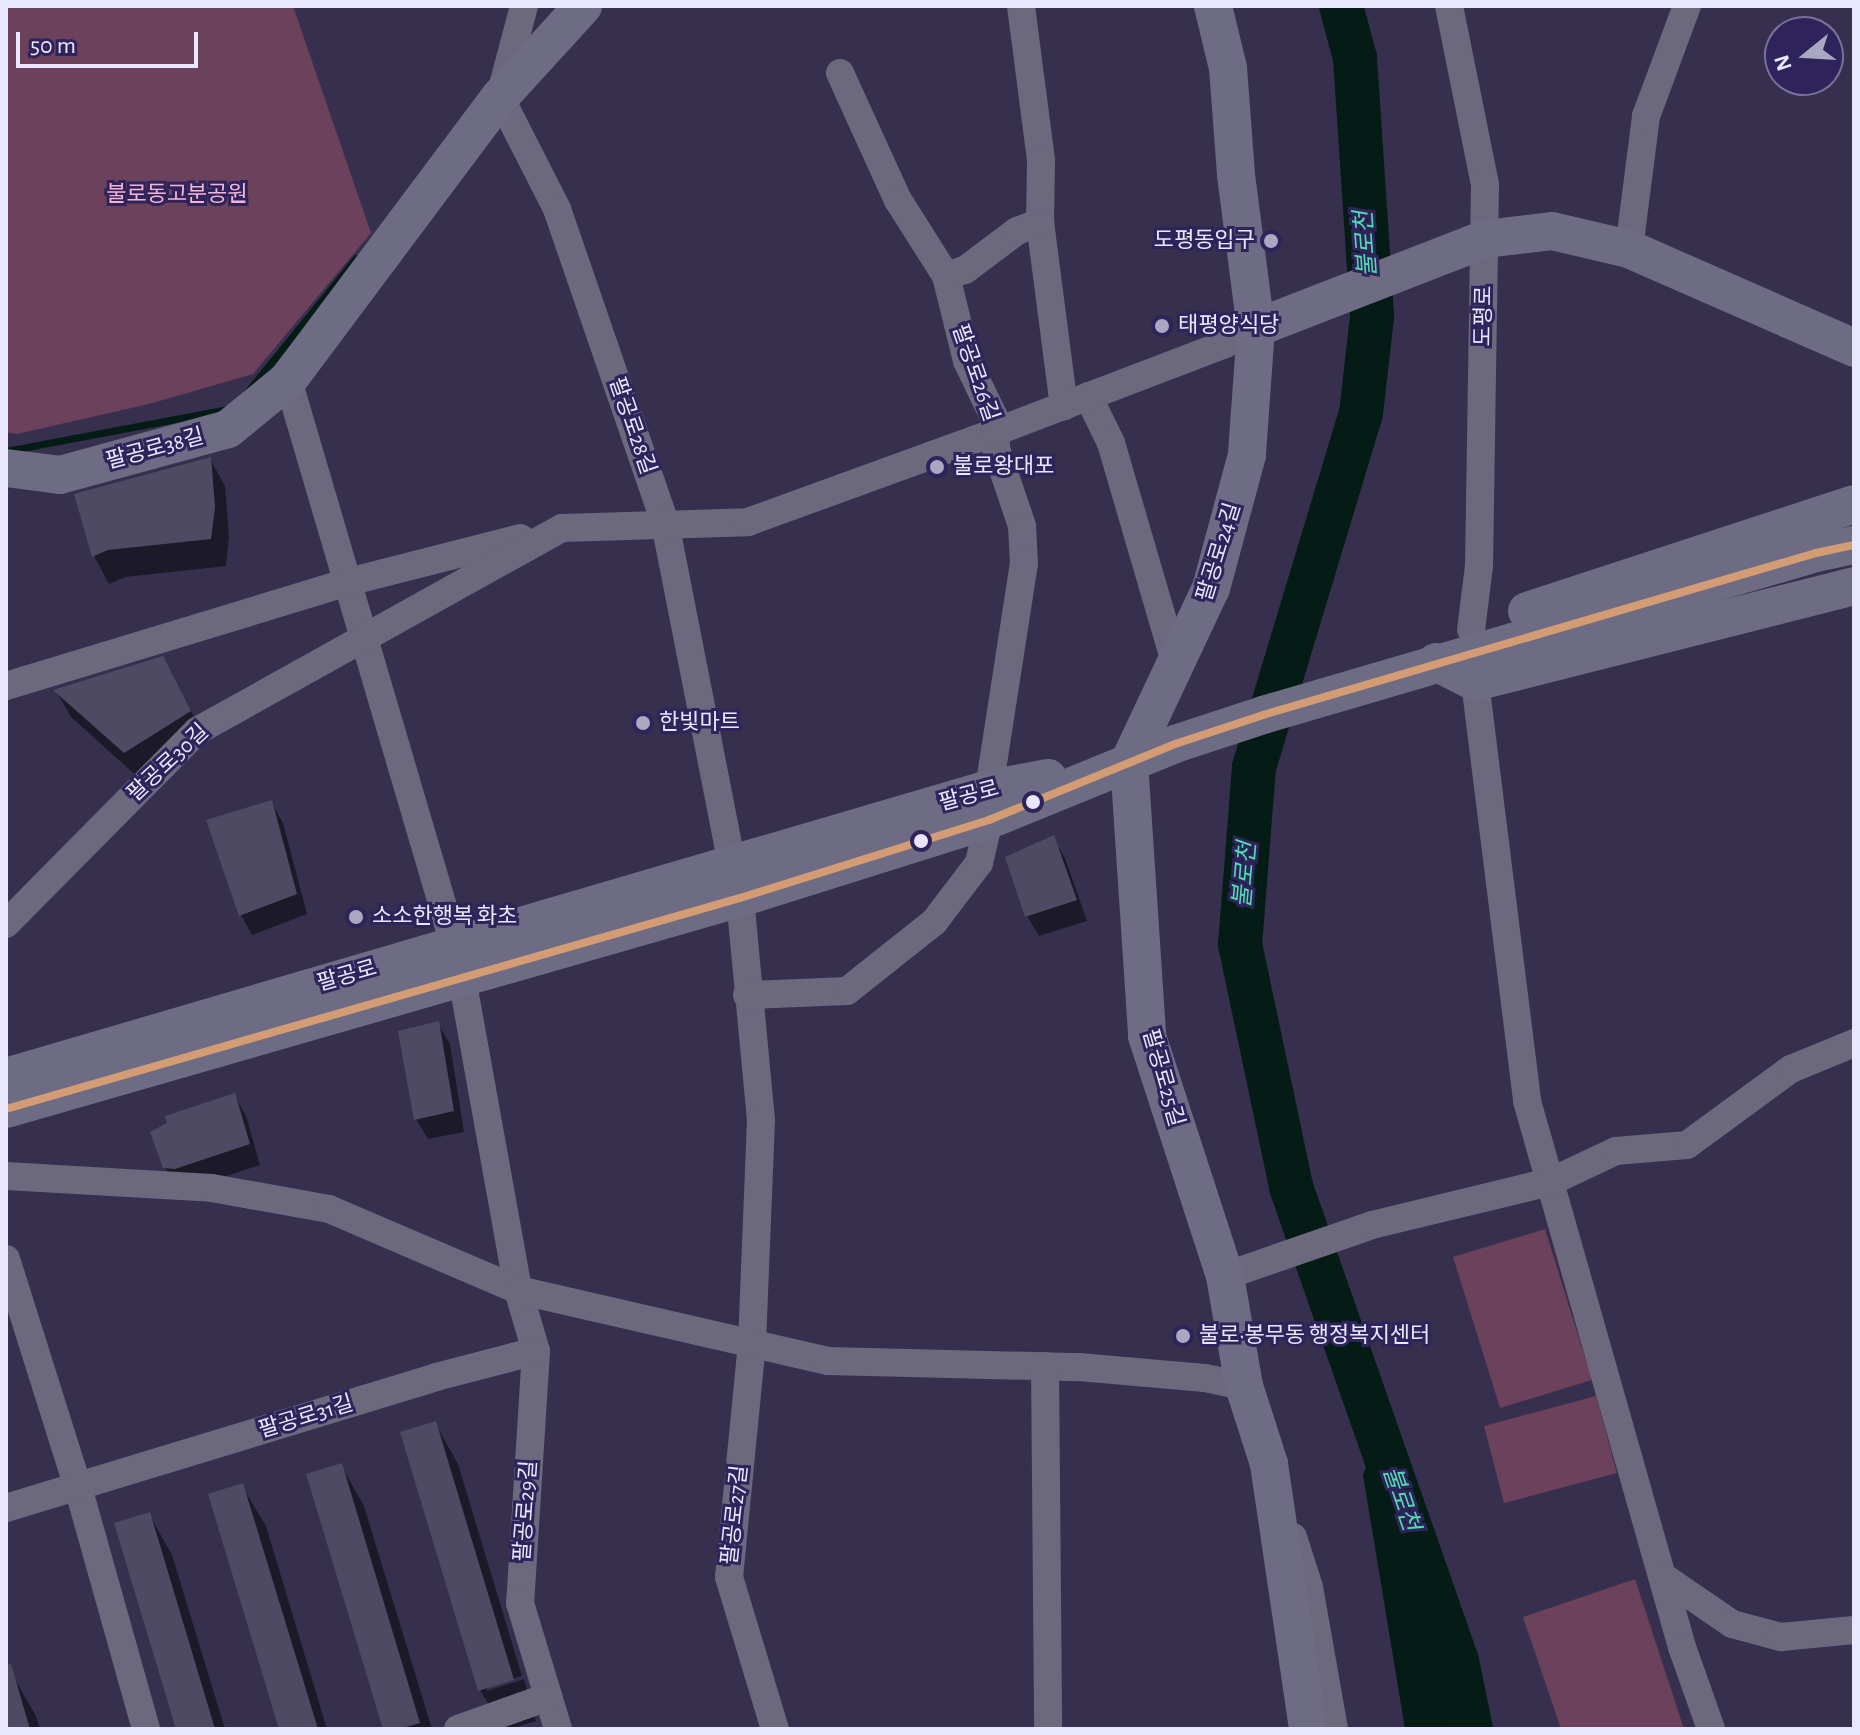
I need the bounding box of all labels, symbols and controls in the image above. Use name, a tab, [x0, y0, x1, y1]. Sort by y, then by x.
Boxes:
scale bar	[20, 16, 202, 66]
north arrow	[1764, 16, 1844, 96]
text: 50 m	[30, 34, 76, 58]
text: N	[1770, 52, 1796, 73]
park label: 불로동고분공원	[106, 182, 248, 208]
water label: 불로천	[1350, 210, 1384, 278]
place label: 도평동입구	[1154, 228, 1255, 254]
marker: 도평동입구	[1262, 232, 1280, 250]
street label: 도평로	[1470, 285, 1498, 347]
place label: 태평양식당	[1178, 313, 1279, 339]
marker: 태평양식당	[1153, 317, 1171, 335]
street label: 팔공로26길	[946, 321, 1004, 425]
street label: 팔공로28길	[603, 374, 661, 478]
street label: 팔공로38길	[103, 423, 207, 475]
place label: 불로왕대포	[953, 454, 1054, 480]
marker: 불로왕대포	[928, 458, 946, 476]
street label: 팔공로24길	[1192, 500, 1246, 604]
place label: 한빛마트	[659, 710, 740, 736]
marker: 한빛마트	[634, 714, 652, 732]
street label: 팔공로30길	[122, 719, 214, 807]
street label: 팔공로	[936, 775, 1002, 817]
unlabelled marker	[1025, 794, 1041, 810]
unlabelled marker	[913, 833, 929, 849]
water label: 불로천	[1229, 841, 1263, 909]
place label: 소소한행복 화초	[372, 904, 517, 930]
marker: 소소한행복 화초	[347, 908, 365, 926]
street label: 팔공로	[314, 955, 380, 997]
street label: 팔공로25길	[1137, 1026, 1189, 1130]
place label: 불로·봉무동 행정복지센터	[1199, 1323, 1430, 1349]
marker: 불로·봉무동 행정복지센터	[1174, 1327, 1192, 1345]
street label: 팔공로31길	[255, 1390, 357, 1444]
street label: 팔공로29길	[509, 1460, 543, 1562]
water label: 불로천	[1376, 1463, 1424, 1535]
street label: 팔공로27길	[717, 1464, 753, 1566]

